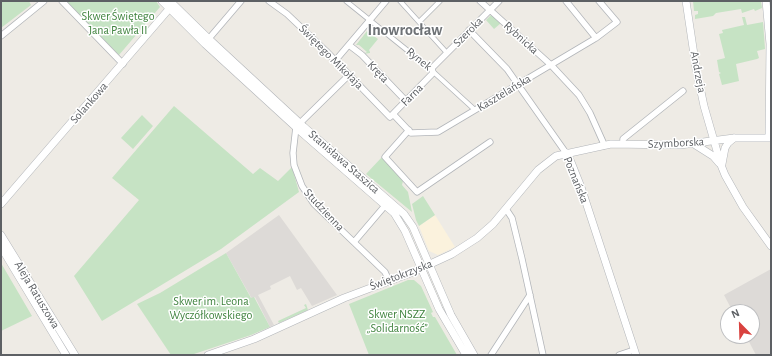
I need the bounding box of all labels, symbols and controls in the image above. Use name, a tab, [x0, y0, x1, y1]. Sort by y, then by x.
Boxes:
park label: Skwer Świętego Jana Pawła II	[81, 9, 155, 37]
street label: Szeroka	[450, 14, 486, 50]
street label: Rybnicka	[501, 19, 541, 57]
district label: Inowrocław	[368, 20, 442, 40]
street label: Świętego Mikołaja	[296, 22, 366, 92]
street label: Rynek	[403, 44, 435, 74]
street label: Andrzeja	[687, 50, 709, 94]
street label: Kręta	[364, 58, 392, 86]
street label: Kasztelańska	[474, 71, 534, 115]
street label: Solankowa	[67, 79, 111, 127]
street label: Farna	[398, 81, 426, 109]
street label: Stanisława Staszica	[305, 127, 383, 197]
street label: Szymborska	[647, 134, 705, 152]
street label: Poznańska	[560, 154, 592, 206]
street label: Studzienna	[301, 186, 347, 234]
street label: Świętokrzyska	[368, 256, 434, 294]
street label: Aleja Ratuszowa	[11, 259, 63, 331]
park label: Skwer im. Leona Wyczółkowskiego	[170, 294, 252, 322]
north arrow	[720, 304, 760, 344]
park label: Skwer NSZZ „Solidarność”	[366, 307, 428, 335]
text: N	[730, 307, 741, 320]

